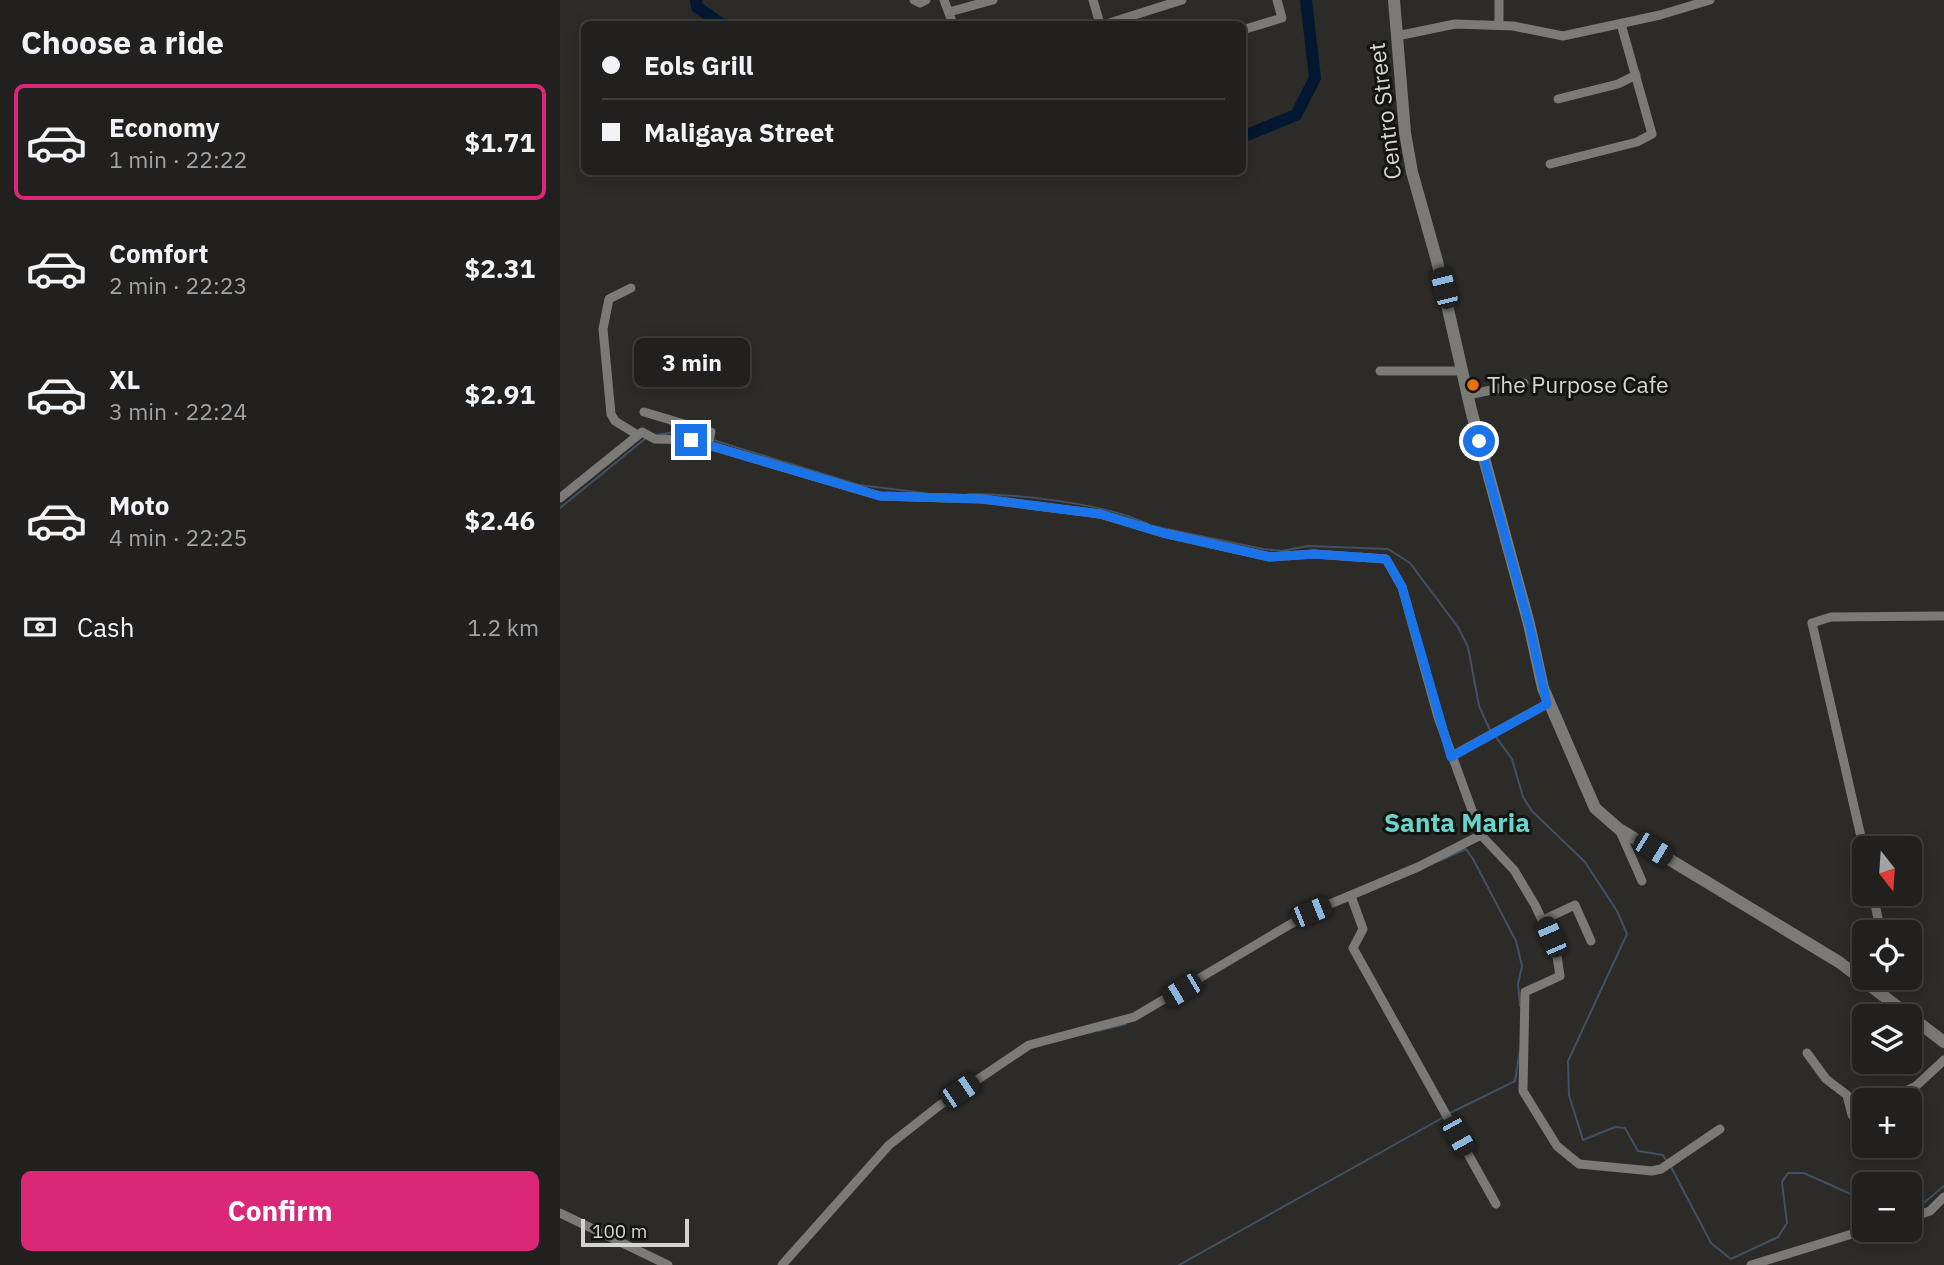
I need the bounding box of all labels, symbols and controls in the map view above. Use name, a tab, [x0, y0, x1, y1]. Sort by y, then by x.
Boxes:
text: Choose a ride	[21, 21, 224, 63]
street label: Centro Street	[1361, 41, 1407, 181]
text: Eols Grill	[644, 48, 754, 82]
text: Economy	[109, 110, 220, 144]
icon: car	[25, 111, 88, 174]
text: Maligaya Street	[644, 115, 834, 149]
text: $1.71	[465, 125, 535, 159]
text: 1 min · 22:22	[109, 144, 247, 174]
text: Comfort	[109, 236, 208, 270]
icon: car	[25, 237, 88, 300]
text: $2.31	[465, 251, 535, 285]
car	[1429, 265, 1460, 311]
text: 2 min · 22:23	[109, 270, 247, 300]
callout: 3 min	[633, 338, 749, 388]
text: 3 min	[662, 347, 722, 377]
text: XL	[109, 362, 140, 396]
icon: car	[25, 363, 88, 426]
place label: The Purpose Cafe	[1487, 369, 1669, 399]
text: $2.91	[465, 377, 535, 411]
marker: The Purpose Cafe	[1465, 377, 1481, 393]
text: 3 min · 22:24	[109, 396, 247, 426]
route end	[675, 424, 707, 456]
route start	[1463, 425, 1495, 457]
text: Moto	[109, 488, 169, 522]
icon: car	[25, 489, 88, 552]
text: $2.46	[465, 503, 535, 537]
text: 4 min · 22:25	[109, 522, 247, 552]
icon: cash	[21, 608, 59, 646]
text: Cash	[77, 610, 134, 644]
text: 1.2 km	[468, 612, 539, 642]
district label: Santa Maria	[1384, 805, 1530, 839]
car	[1630, 829, 1677, 869]
north arrow	[1852, 836, 1922, 906]
map controls	[1852, 836, 1922, 1242]
car	[1288, 894, 1335, 930]
car	[1534, 914, 1569, 960]
button: locate	[1852, 920, 1922, 990]
car	[1159, 970, 1206, 1010]
button: layers	[1852, 1004, 1922, 1074]
car	[937, 1071, 984, 1111]
button: +	[1852, 1088, 1922, 1158]
car	[1439, 1113, 1478, 1159]
button: Confirm	[21, 1171, 539, 1251]
button: −	[1852, 1172, 1922, 1242]
scale bar	[581, 1216, 690, 1248]
text: 100 m	[592, 1219, 647, 1243]

